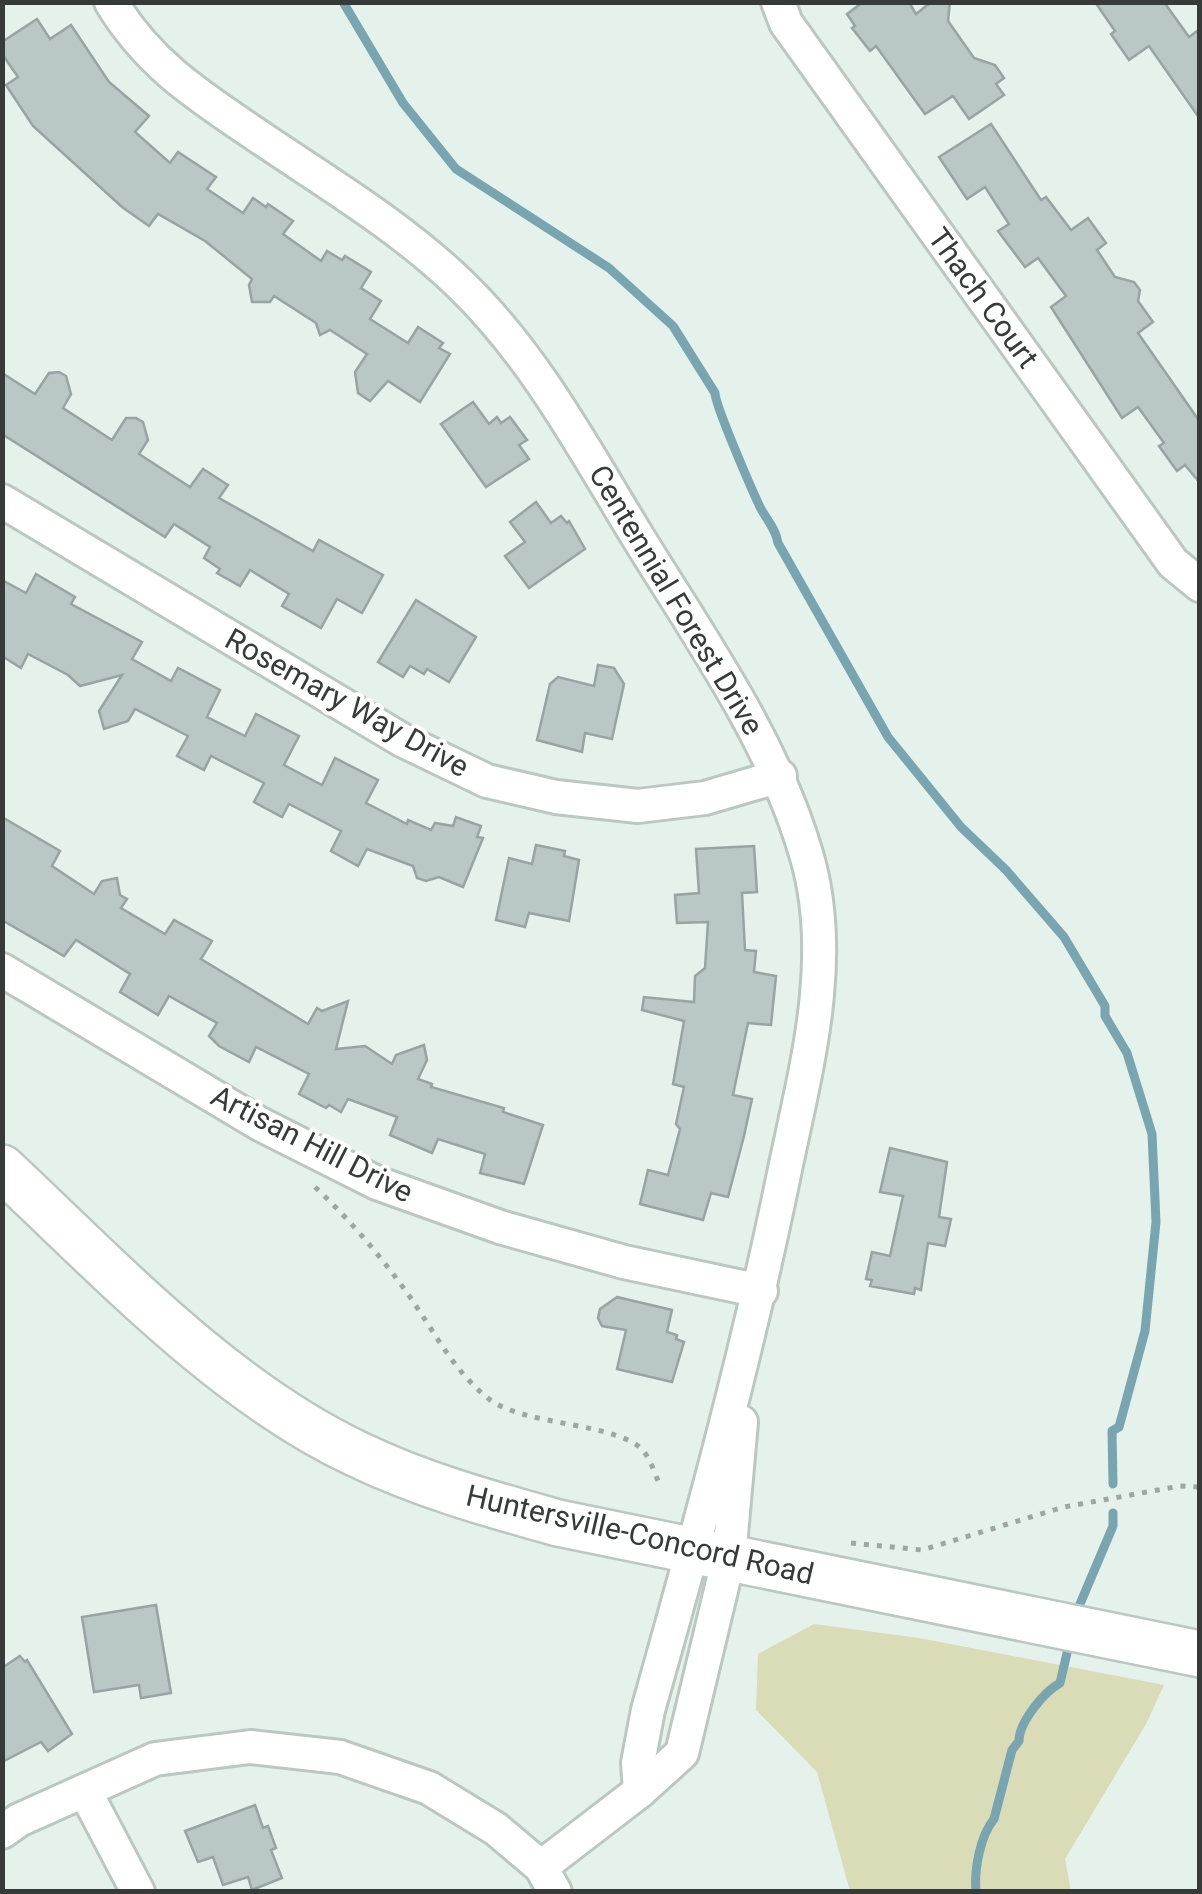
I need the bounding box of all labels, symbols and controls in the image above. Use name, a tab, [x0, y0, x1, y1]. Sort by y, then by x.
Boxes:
street label: Thach Court	[921, 221, 1046, 374]
street label: Centennial Forest Drive	[582, 458, 771, 741]
street label: Rosemary Way Drive	[219, 621, 475, 784]
street label: Artisan Hill Drive	[206, 1078, 419, 1209]
street label: Huntersville-Concord Road	[463, 1477, 817, 1592]

